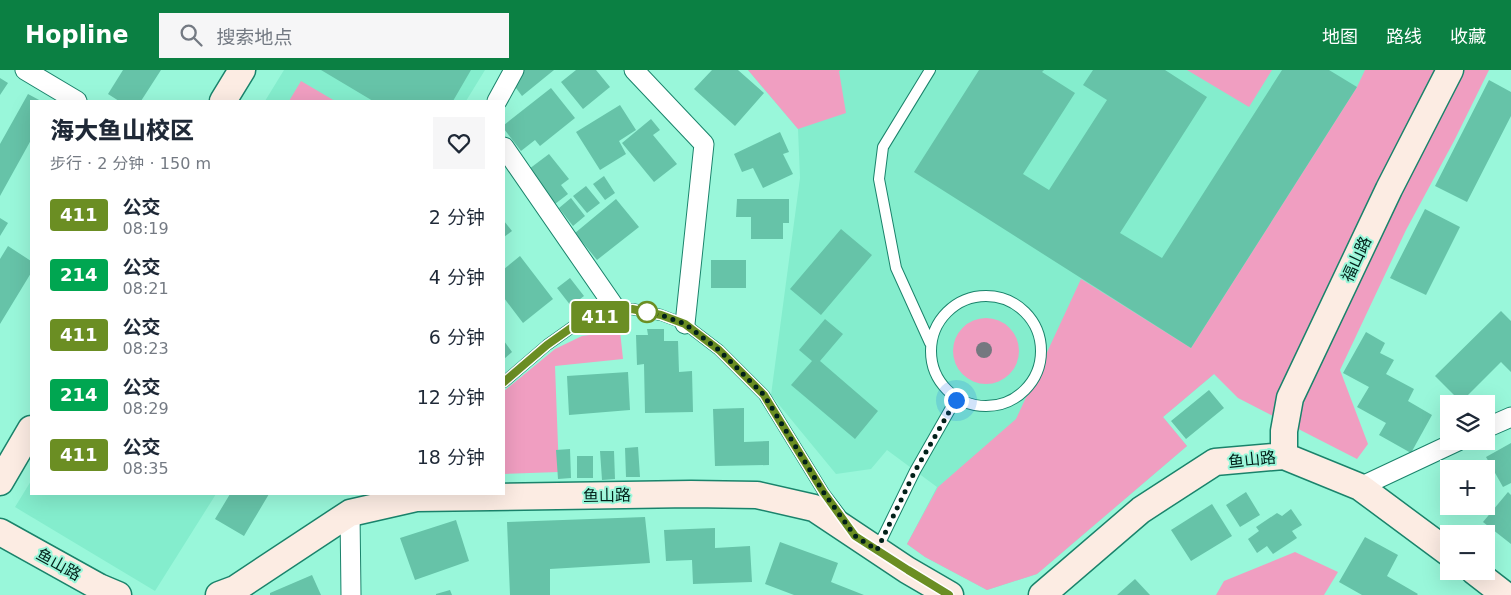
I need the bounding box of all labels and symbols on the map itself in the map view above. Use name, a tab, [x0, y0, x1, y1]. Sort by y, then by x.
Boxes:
street label: 福山路	[1338, 233, 1375, 285]
line badge: 411	[571, 301, 629, 333]
unlabelled marker	[636, 301, 658, 323]
your location	[944, 388, 969, 413]
street label: 鱼山路	[1227, 448, 1277, 471]
street label: 鱼山路	[583, 486, 631, 505]
street label: 鱼山路	[33, 544, 84, 584]

